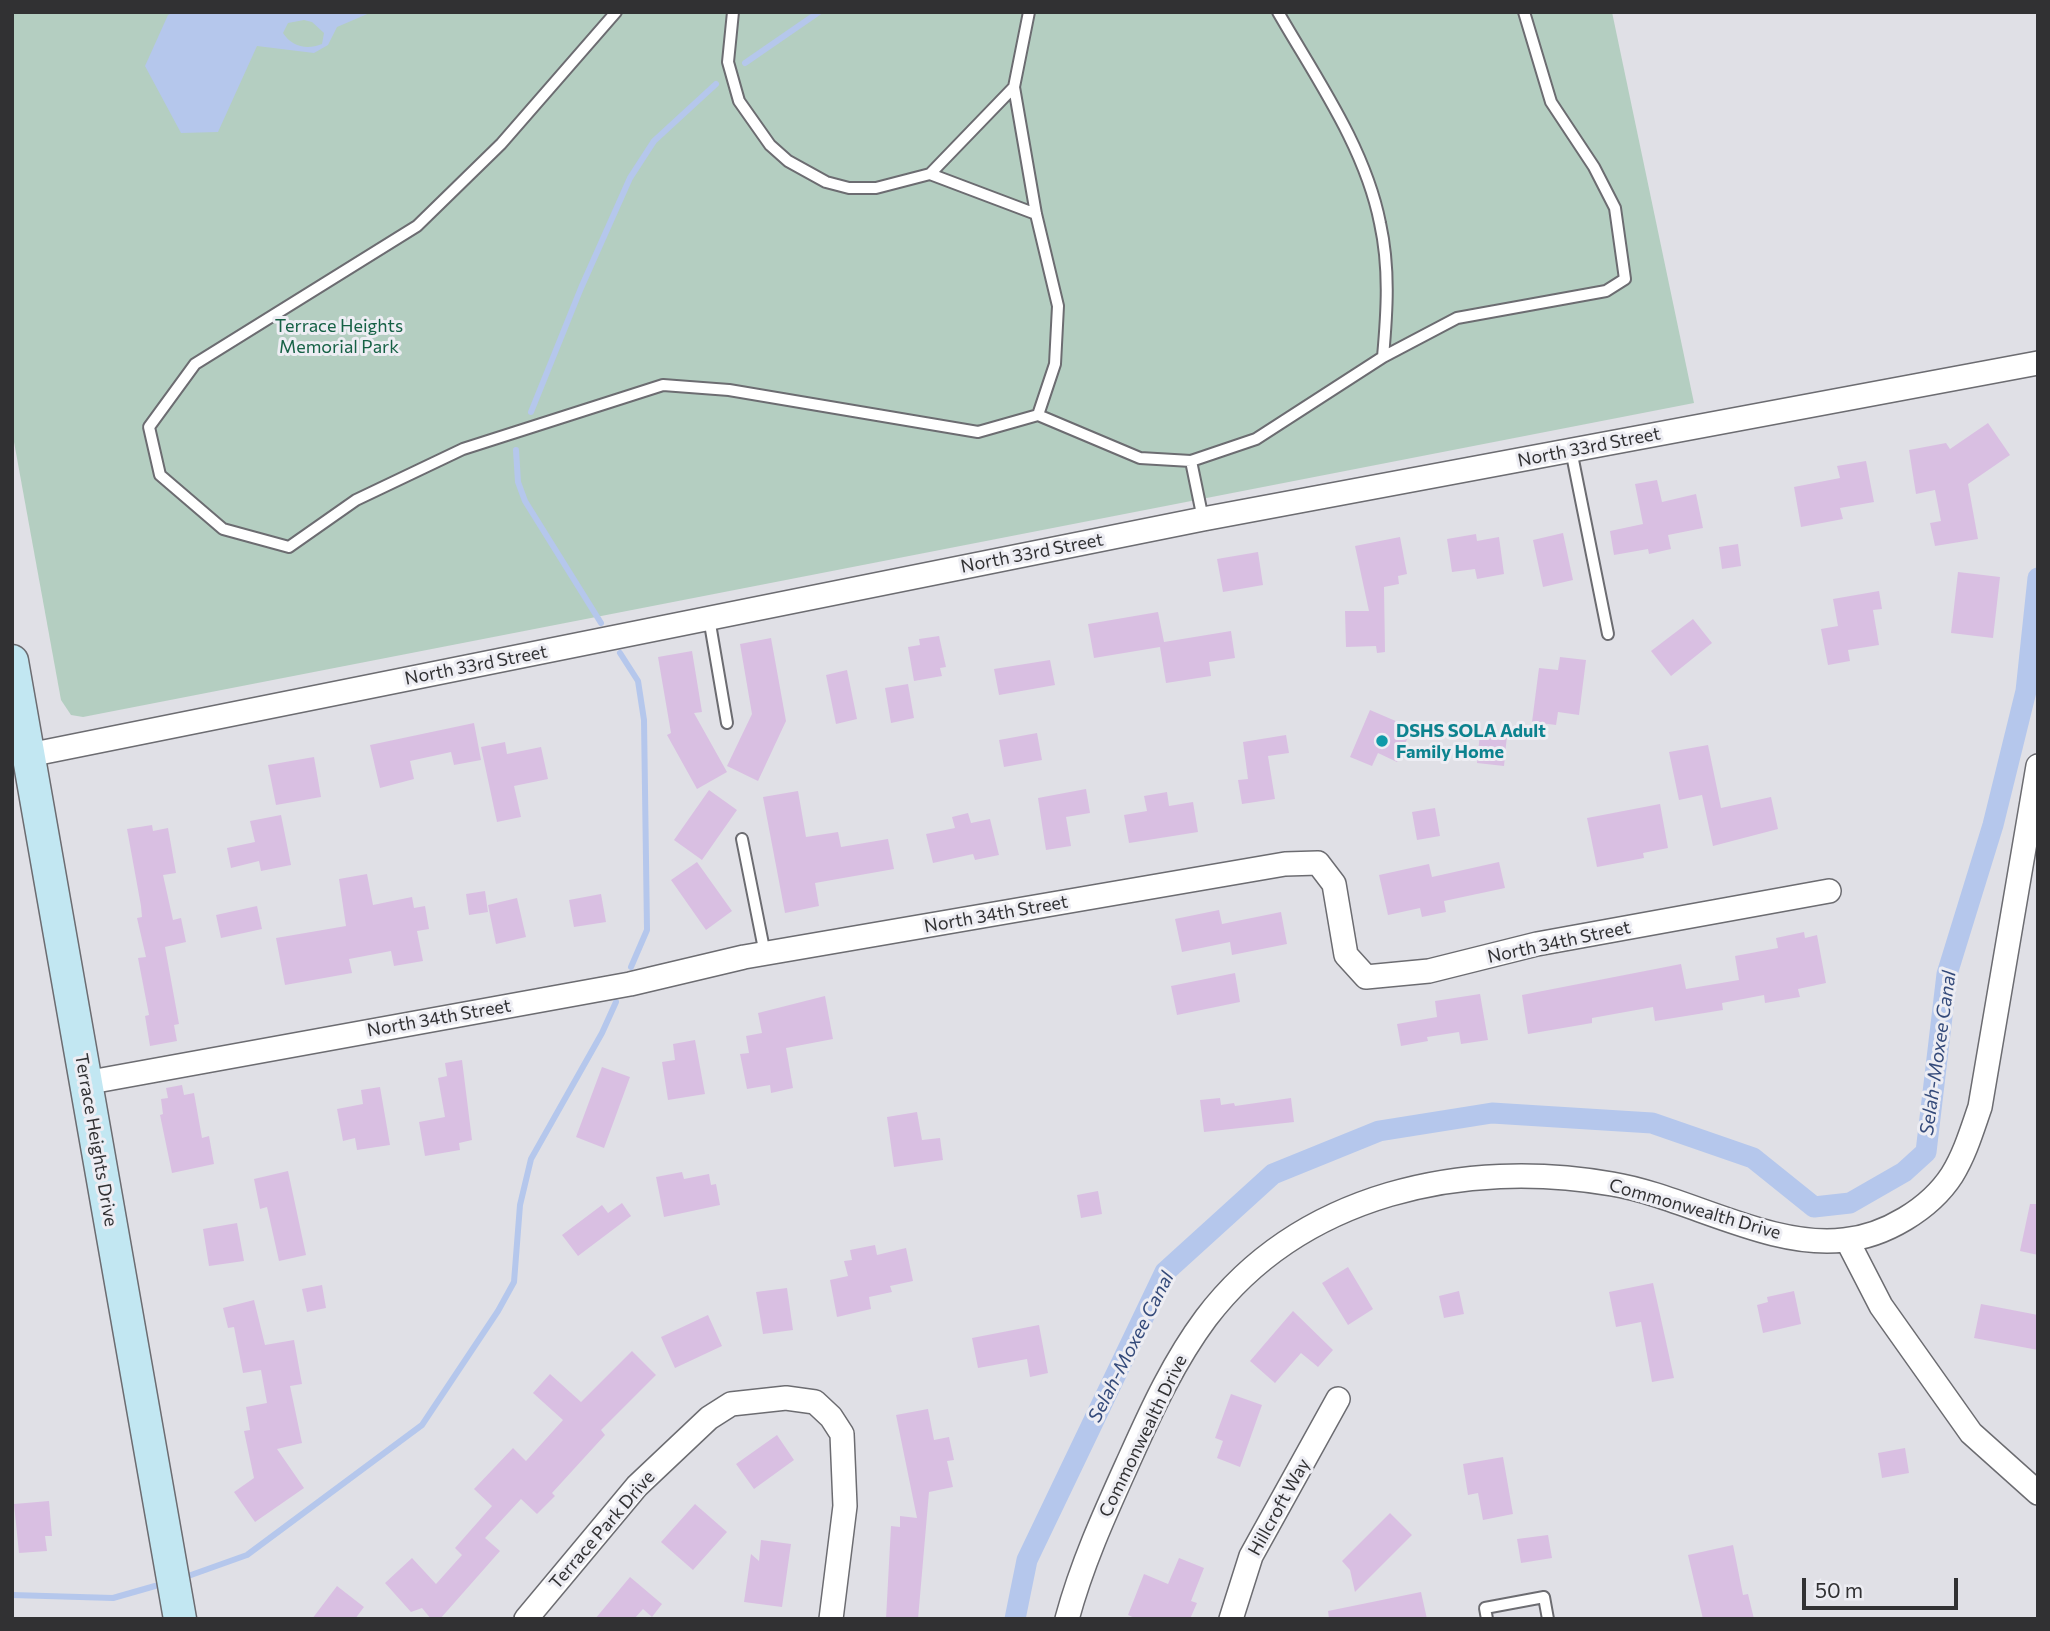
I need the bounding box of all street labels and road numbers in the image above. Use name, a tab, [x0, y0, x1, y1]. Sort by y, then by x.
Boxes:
street label: North 33rd Street	[1516, 423, 1662, 471]
street label: North 33rd Street	[959, 529, 1105, 577]
street label: North 33rd Street	[403, 641, 549, 689]
street label: North 34th Street	[922, 891, 1070, 937]
street label: North 34th Street	[1485, 916, 1633, 968]
street label: North 34th Street	[365, 995, 513, 1041]
street label: Terrace Heights Drive	[70, 1052, 122, 1228]
street label: Commonwealth Drive	[1607, 1174, 1783, 1244]
street label: Commonwealth Drive	[1094, 1351, 1192, 1521]
street label: Hillcroft Way	[1243, 1455, 1315, 1559]
street label: Terrace Park Drive	[545, 1466, 659, 1594]

